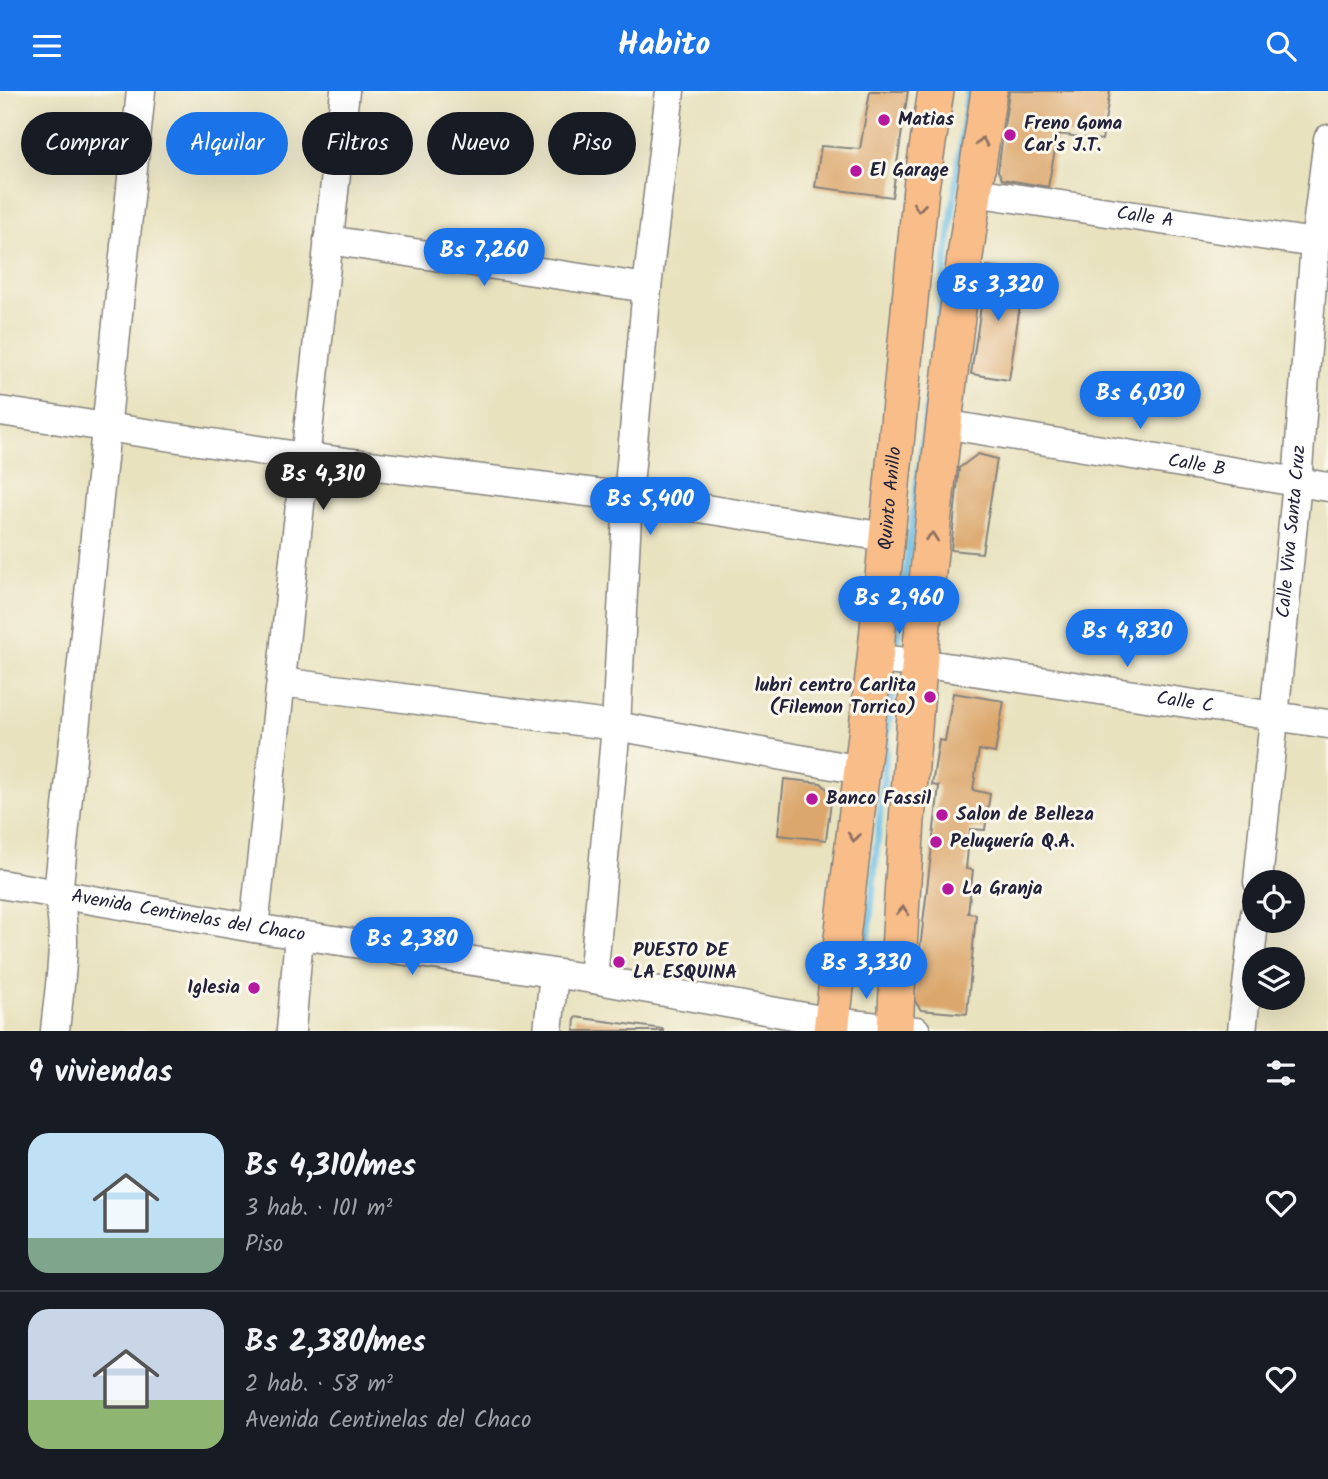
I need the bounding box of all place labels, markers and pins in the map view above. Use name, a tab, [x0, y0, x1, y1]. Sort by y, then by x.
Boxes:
place label: Matias	[898, 105, 954, 135]
place label: Freno Goma Car's J.T.	[1024, 109, 1123, 161]
marker: Matias	[876, 112, 892, 128]
marker: Freno Goma Car's J.T.	[1002, 127, 1018, 143]
place label: El Garage	[870, 156, 949, 186]
marker: El Garage	[848, 163, 864, 179]
pin: Bs 7,260	[412, 229, 556, 288]
pin: Bs 3,320	[926, 264, 1070, 323]
pin: Bs 6,030	[1068, 371, 1212, 431]
pin: Bs 4,310	[251, 453, 395, 512]
pin: Bs 5,400	[578, 477, 722, 537]
pin: Bs 2,960	[827, 577, 971, 636]
pin: Bs 4,830	[1055, 609, 1199, 669]
place label: lubri centro Carlita (Filemon Torrico)	[755, 671, 916, 723]
marker: lubri centro Carlita (Filemon Torrico)	[922, 689, 938, 705]
place label: Banco Fassil	[826, 784, 932, 814]
marker: Banco Fassil	[804, 791, 820, 807]
place label: Salon de Belleza	[956, 800, 1094, 830]
marker: Salon de Belleza	[934, 807, 950, 823]
place label: Peluquería Q.A.	[950, 827, 1075, 857]
marker: Peluquería Q.A.	[928, 834, 944, 850]
place label: La Granja	[962, 874, 1043, 904]
marker: La Granja	[940, 881, 956, 897]
pin: Bs 2,380	[340, 917, 484, 977]
place label: PUESTO DE LA ESQUINA	[633, 936, 737, 988]
pin: Bs 3,330	[794, 941, 938, 1001]
marker: PUESTO DE LA ESQUINA	[611, 954, 627, 970]
place label: Iglesia	[187, 973, 240, 1003]
marker: Iglesia	[246, 980, 262, 996]

